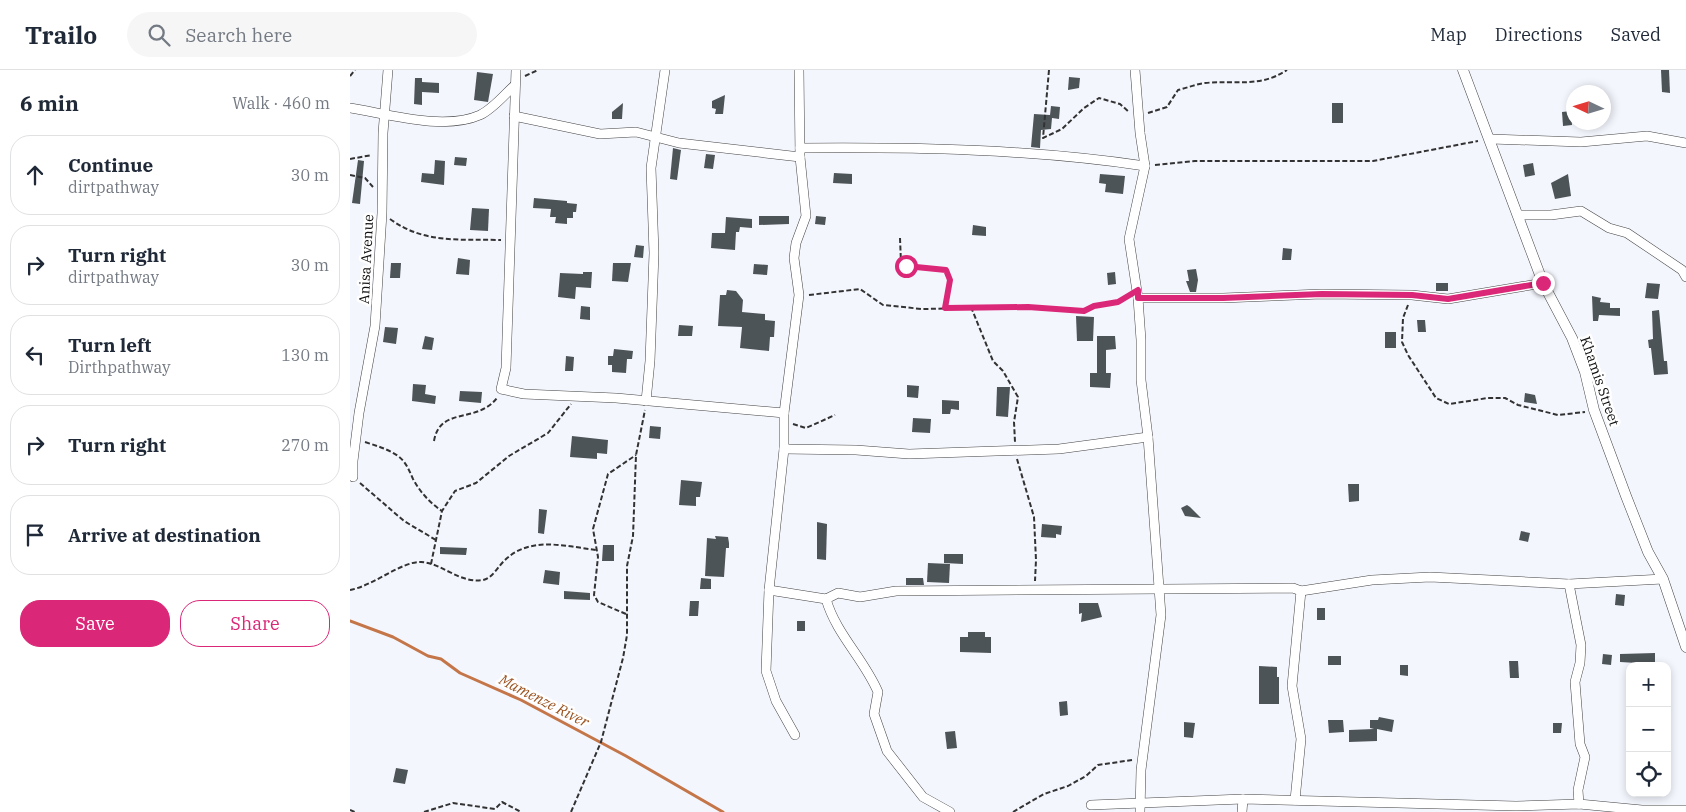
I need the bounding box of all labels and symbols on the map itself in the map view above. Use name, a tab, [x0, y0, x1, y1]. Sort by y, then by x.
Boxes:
north arrow	[1566, 85, 1611, 130]
street label: Anisa Avenue	[355, 214, 377, 304]
route start	[895, 255, 918, 278]
route end	[1532, 272, 1555, 295]
street label: Khamis Street	[1576, 334, 1624, 428]
water label: Mamenze River	[495, 669, 593, 732]

